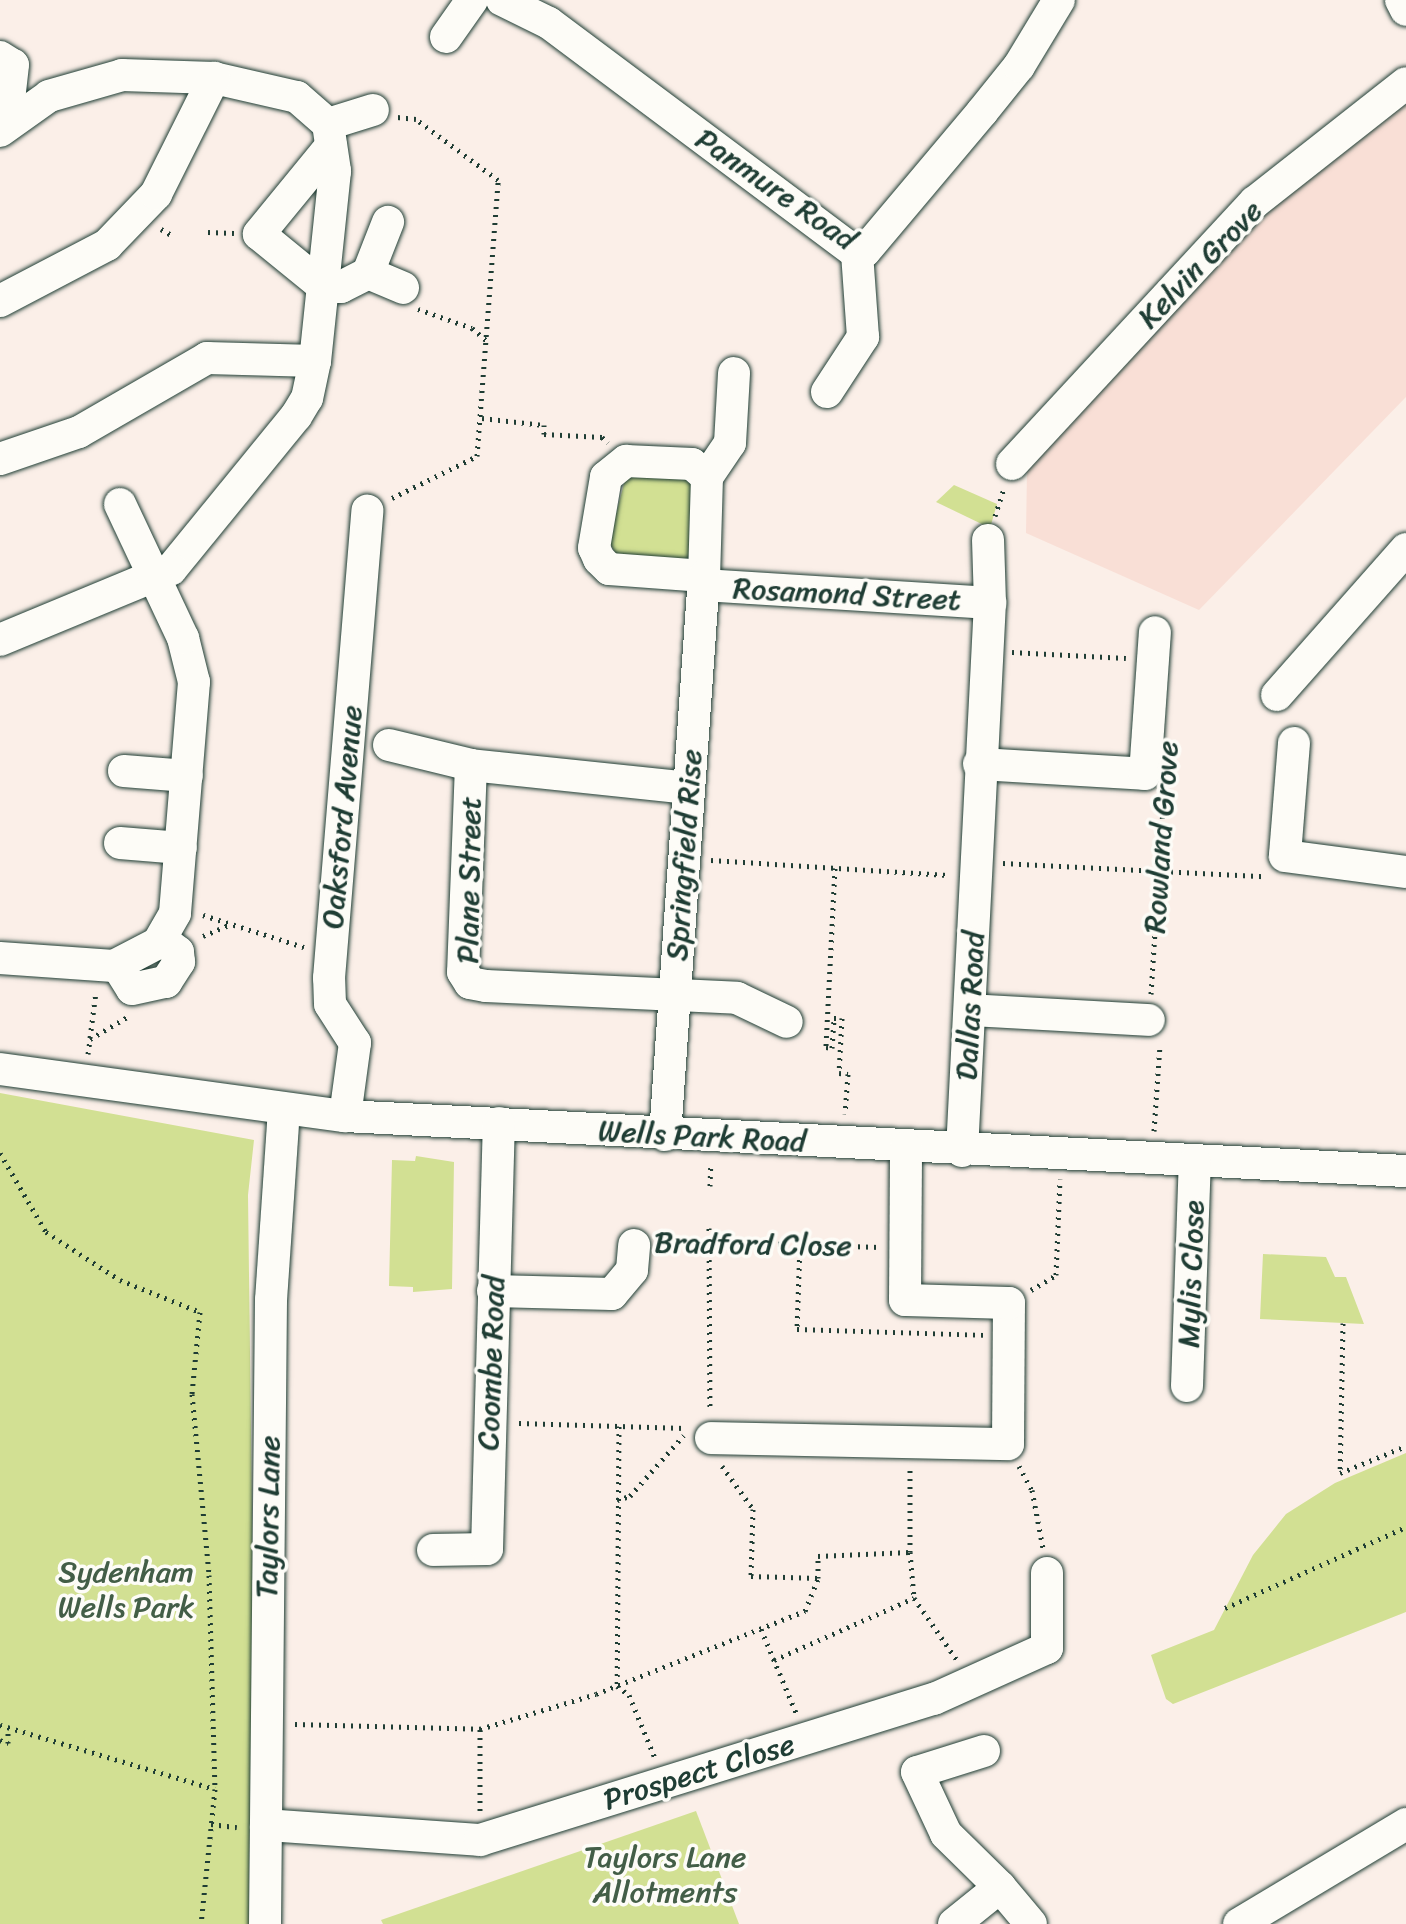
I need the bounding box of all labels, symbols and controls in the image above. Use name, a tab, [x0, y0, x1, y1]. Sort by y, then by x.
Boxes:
street label: Panmure Road	[689, 120, 863, 258]
street label: Kelvin Grove	[1130, 192, 1270, 336]
street label: Rosamond Street	[733, 570, 961, 618]
street label: Oaksford Avenue	[314, 704, 370, 930]
street label: Rowland Grove	[1136, 739, 1186, 935]
street label: Springfield Rise	[659, 748, 709, 962]
street label: Plane Street	[450, 796, 488, 964]
street label: Dallas Road	[948, 930, 992, 1082]
street label: Wells Park Road	[597, 1113, 807, 1159]
street label: Mylis Close	[1170, 1199, 1212, 1349]
street label: Bradford Close	[654, 1224, 852, 1264]
street label: Coombe Road	[470, 1275, 512, 1451]
street label: Taylors Lane	[249, 1435, 287, 1599]
park label: Sydenham Wells Park	[57, 1554, 195, 1624]
street label: Prospect Close	[599, 1726, 799, 1818]
park label: Taylors Lane Allotments	[584, 1839, 746, 1910]

